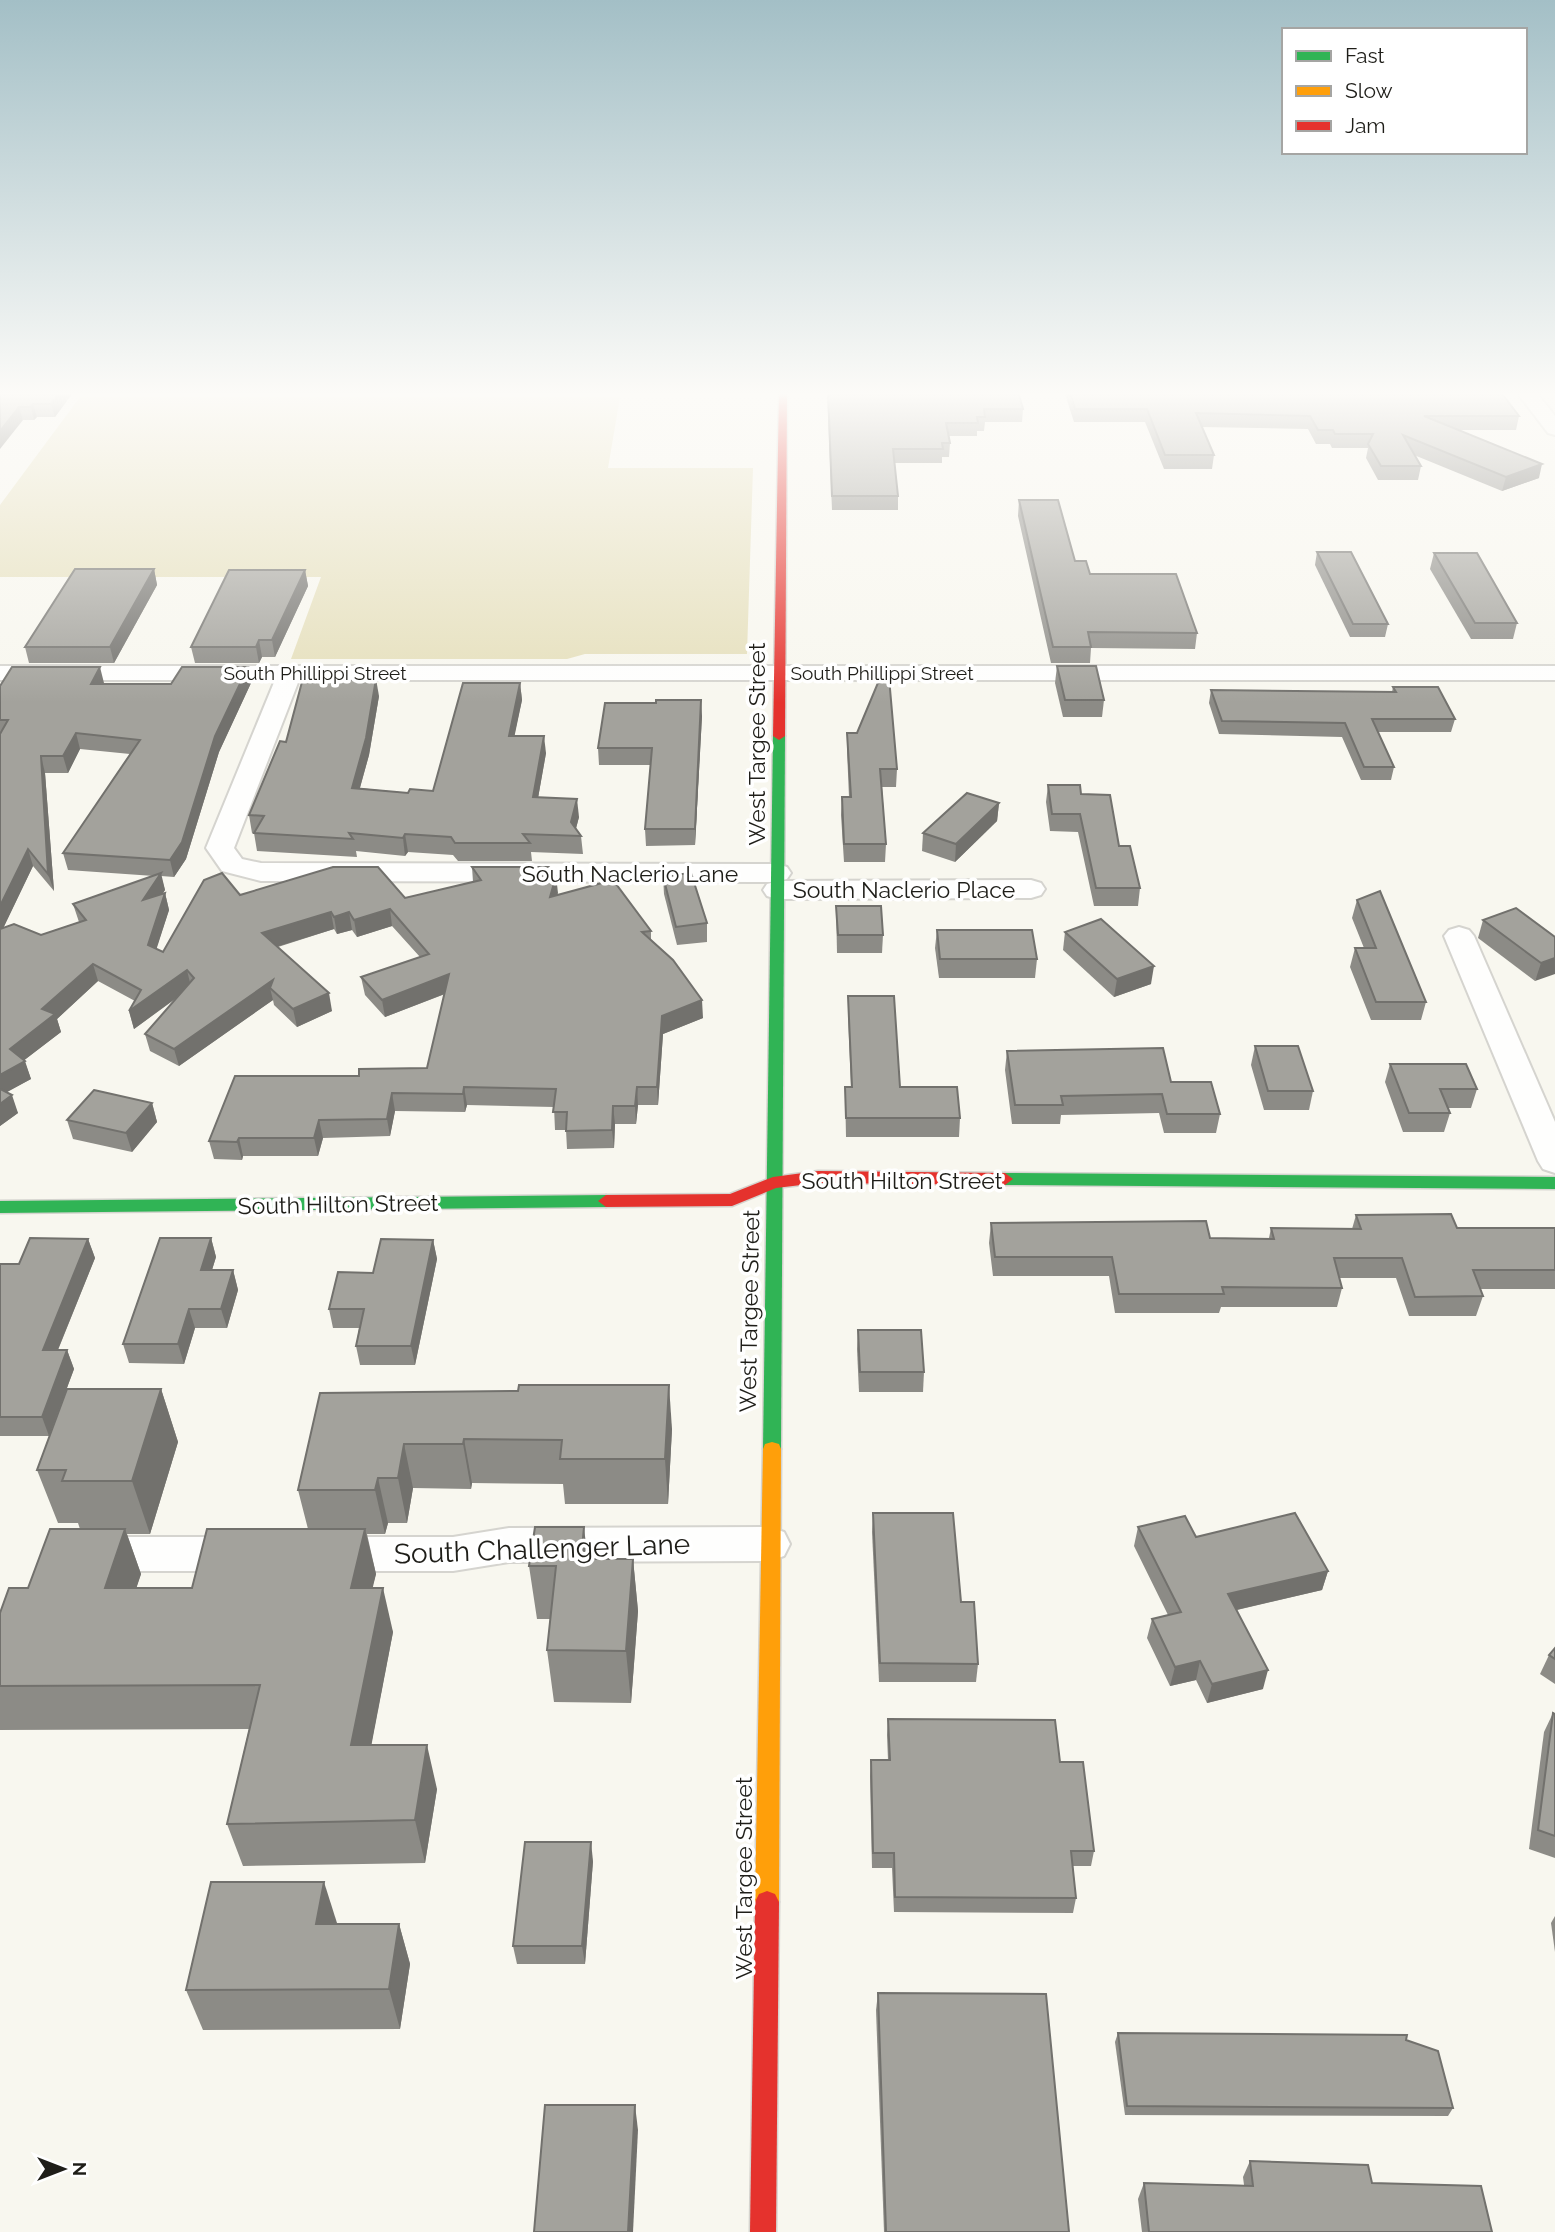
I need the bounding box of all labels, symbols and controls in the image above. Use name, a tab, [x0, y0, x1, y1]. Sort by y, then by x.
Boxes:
legend	[1282, 28, 1527, 154]
text: Fast	[1345, 43, 1385, 68]
text: Slow	[1345, 78, 1393, 103]
text: Jam	[1345, 113, 1386, 138]
street label: West Targee Street	[743, 642, 770, 845]
street label: South Phillippi Street	[223, 662, 407, 684]
street label: South Phillippi Street	[790, 662, 974, 684]
street label: South Naclerio Lane	[522, 860, 738, 887]
street label: South Naclerio Place	[793, 876, 1015, 903]
street label: South Hilton Street	[802, 1167, 1003, 1194]
street label: South Hilton Street	[237, 1189, 439, 1219]
street label: West Targee Street	[734, 1209, 764, 1413]
street label: South Challenger Lane	[393, 1527, 691, 1571]
street label: West Targee Street	[730, 1776, 757, 1979]
north arrow	[28, 2134, 98, 2204]
text: N	[69, 2162, 91, 2176]

